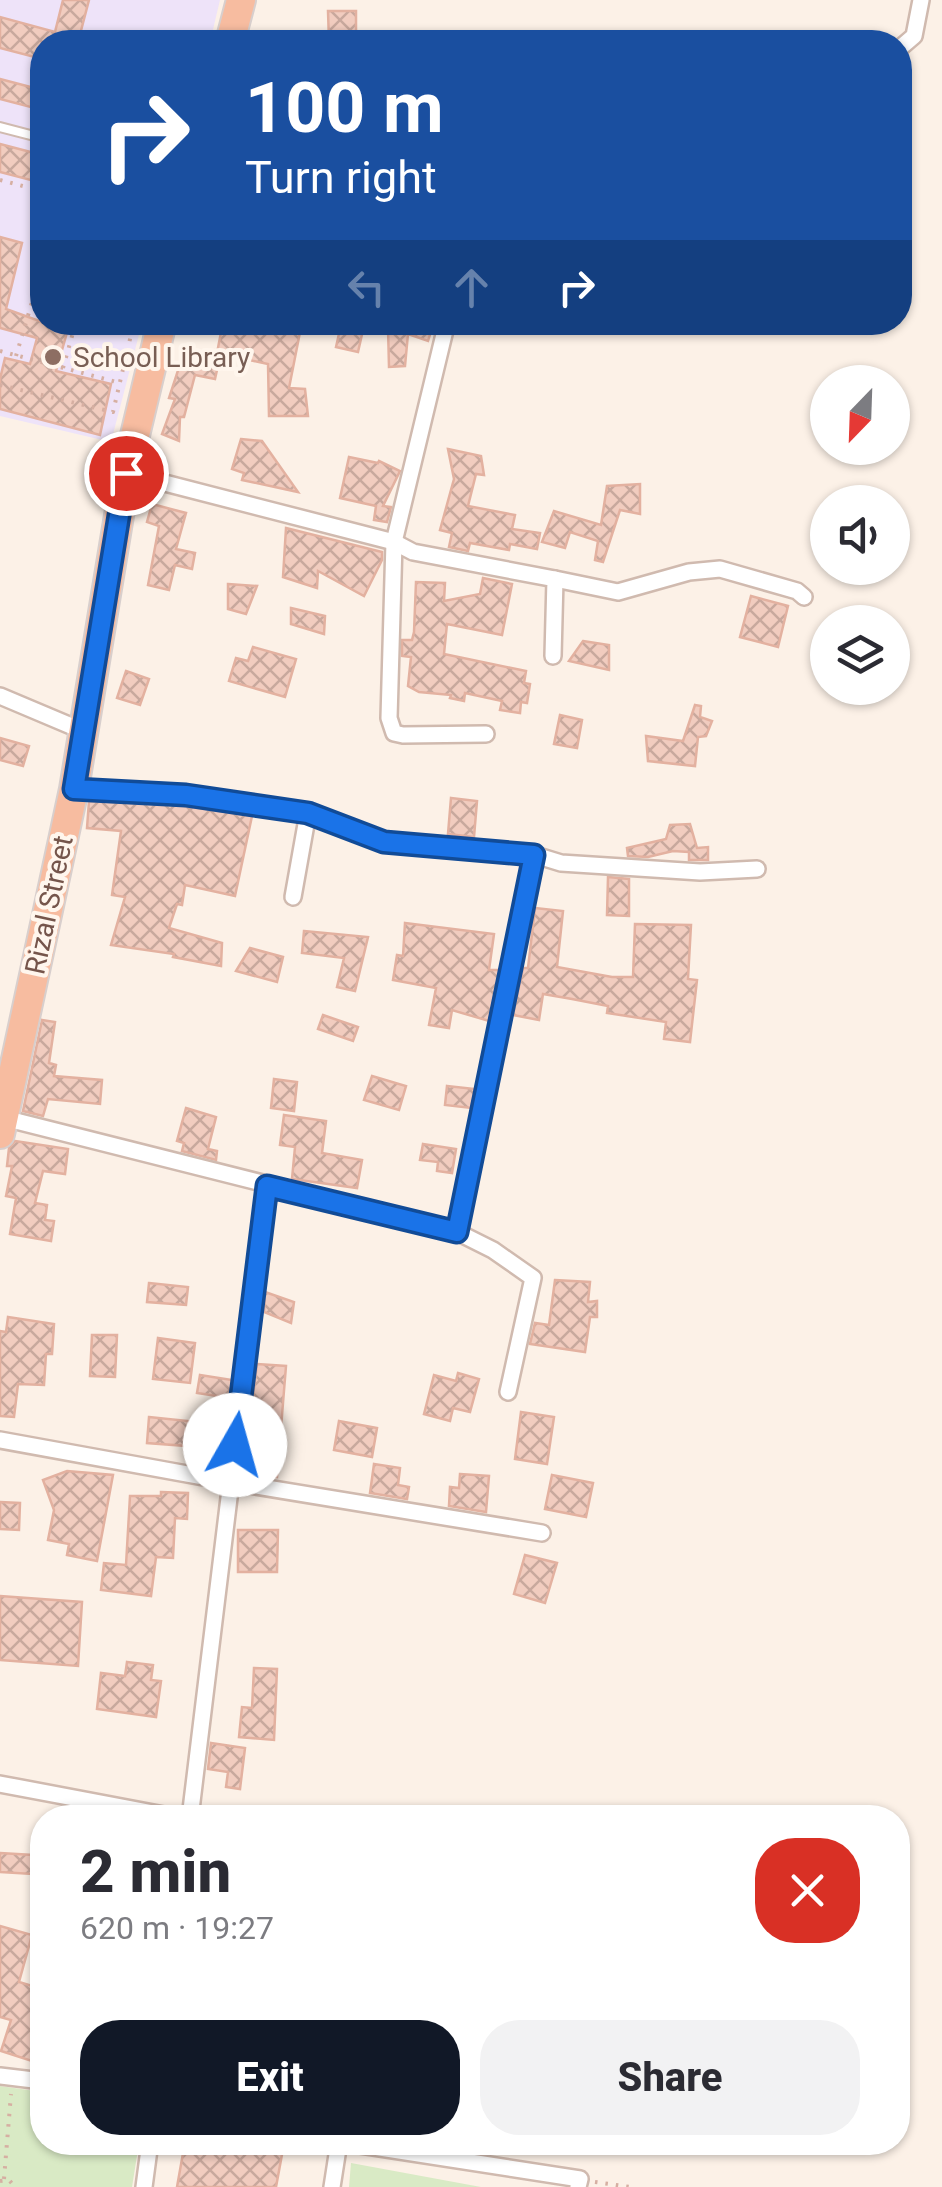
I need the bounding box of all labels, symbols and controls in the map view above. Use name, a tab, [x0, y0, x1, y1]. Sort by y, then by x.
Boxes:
text: 100 m	[245, 67, 444, 149]
icon: right	[80, 70, 210, 200]
text: Turn right	[245, 151, 437, 204]
icon: left	[339, 260, 394, 315]
icon: ahead	[444, 260, 499, 315]
icon: right	[549, 260, 604, 315]
place label: School Library	[73, 341, 250, 374]
marker: School Library	[42, 346, 64, 368]
north arrow	[810, 365, 910, 465]
map controls	[810, 365, 910, 705]
pin	[84, 431, 169, 516]
icon: arrive	[99, 446, 154, 501]
button: sound	[810, 485, 910, 585]
button: layers	[810, 605, 910, 705]
street label: Rizal Street	[18, 833, 80, 977]
position arrow	[183, 1393, 287, 1497]
text: 2 min	[80, 1836, 231, 1907]
button: close	[755, 1838, 860, 1943]
text: 620 m · 19:27	[80, 1909, 274, 1947]
button: Exit	[80, 2020, 460, 2135]
button: Share	[480, 2020, 860, 2135]

